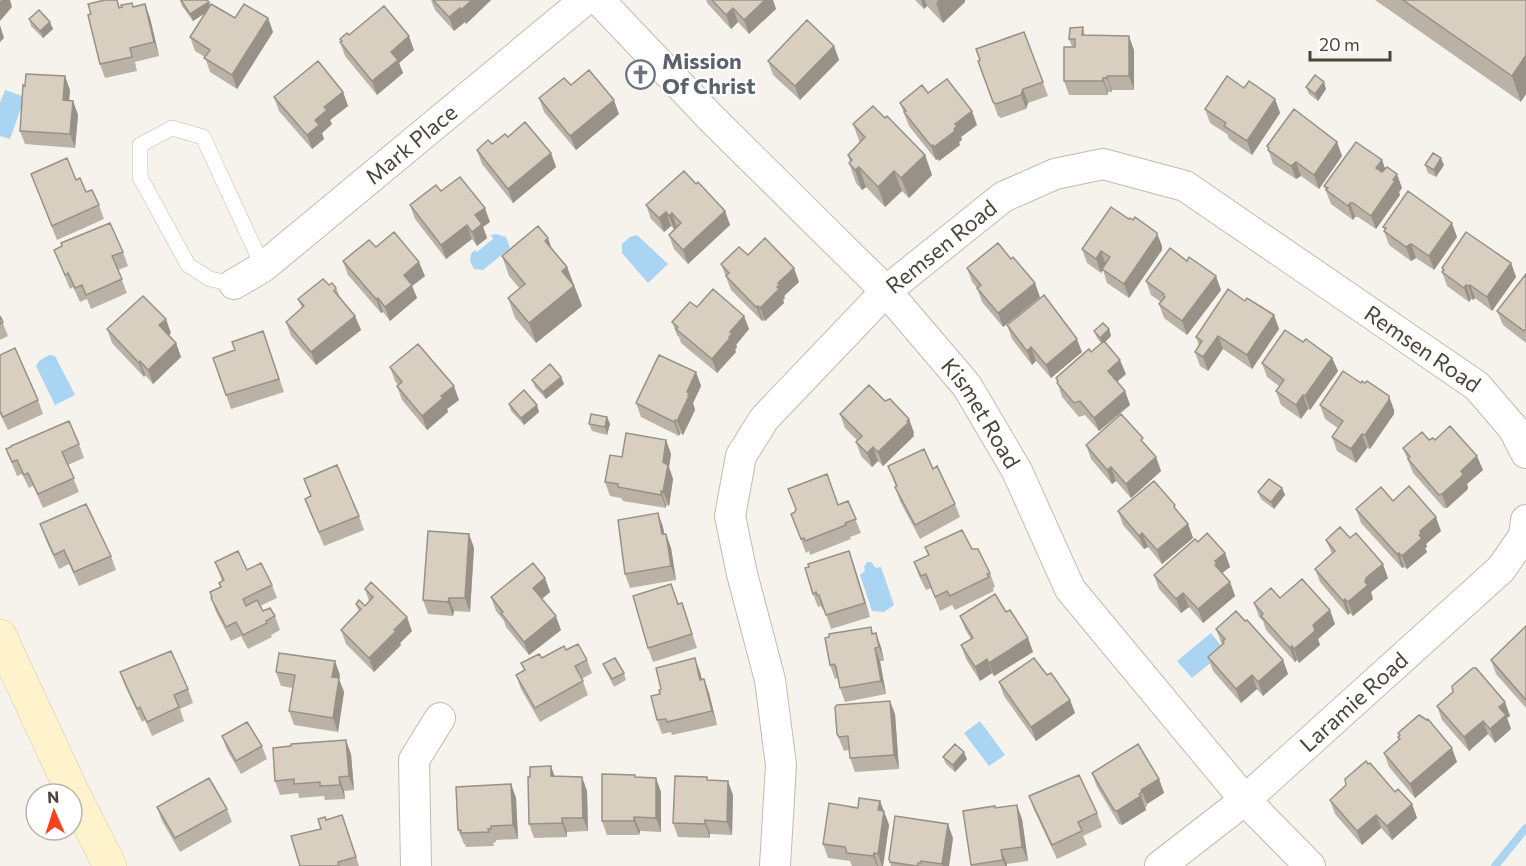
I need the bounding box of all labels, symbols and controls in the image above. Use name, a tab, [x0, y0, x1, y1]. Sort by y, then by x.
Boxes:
scale bar	[1310, 24, 1390, 62]
text: 20 m	[1319, 33, 1360, 55]
place label: Mission Of Christ	[662, 47, 756, 99]
church icon: Mission Of Christ	[625, 58, 657, 90]
street label: Mark Place	[360, 98, 462, 190]
street label: Remsen Road	[880, 194, 1002, 299]
street label: Remsen Road	[1360, 299, 1486, 398]
street label: Kismet Road	[936, 352, 1026, 473]
street label: Laramie Road	[1294, 646, 1413, 757]
north arrow	[24, 782, 84, 842]
text: N	[47, 787, 60, 806]

